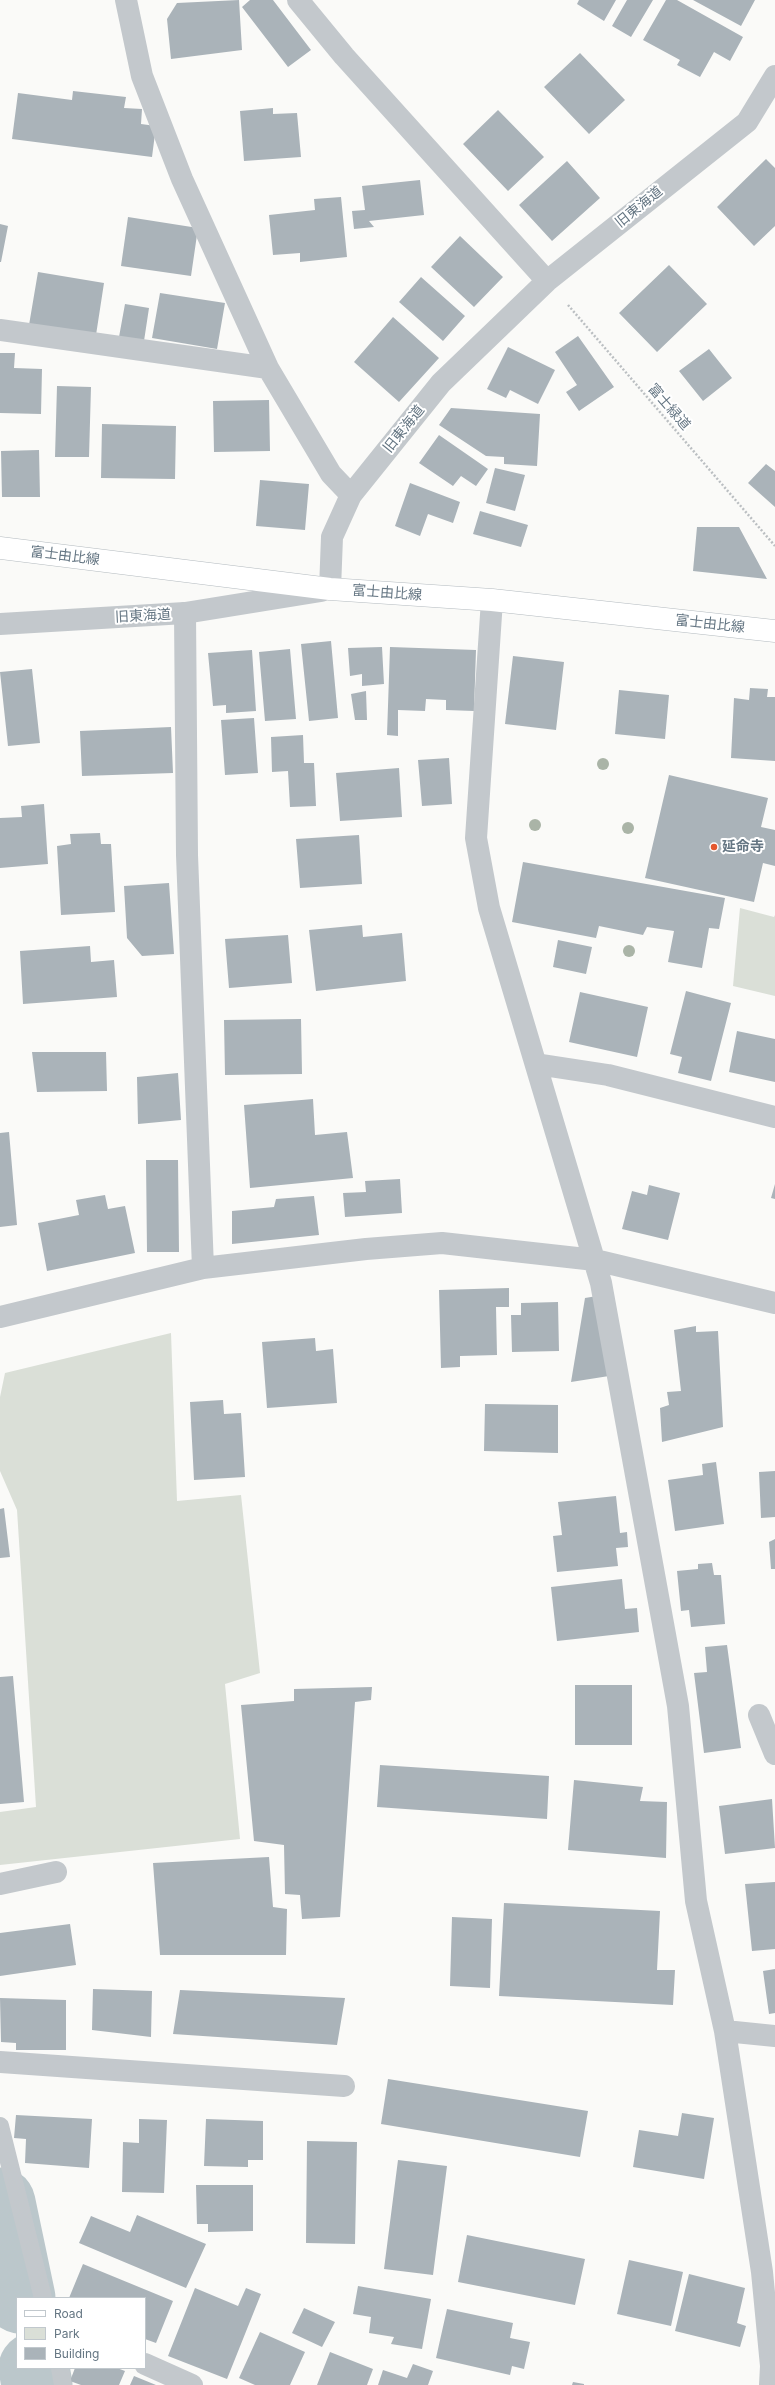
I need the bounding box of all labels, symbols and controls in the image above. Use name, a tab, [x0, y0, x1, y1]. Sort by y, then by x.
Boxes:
street label: 旧東海道	[612, 183, 666, 231]
street label: 富士緑道	[644, 380, 694, 434]
street label: 旧東海道	[380, 402, 428, 456]
street label: 富士由比線	[29, 543, 101, 569]
street label: 富士由比線	[351, 582, 423, 604]
street label: 旧東海道	[115, 606, 171, 626]
street label: 富士由比線	[674, 612, 746, 636]
place label: 延命寺	[722, 839, 764, 855]
marker: 延命寺	[709, 842, 719, 852]
legend	[16, 2297, 146, 2369]
text: Road	[54, 2306, 83, 2321]
text: Park	[54, 2326, 80, 2341]
text: Building	[54, 2346, 99, 2361]

